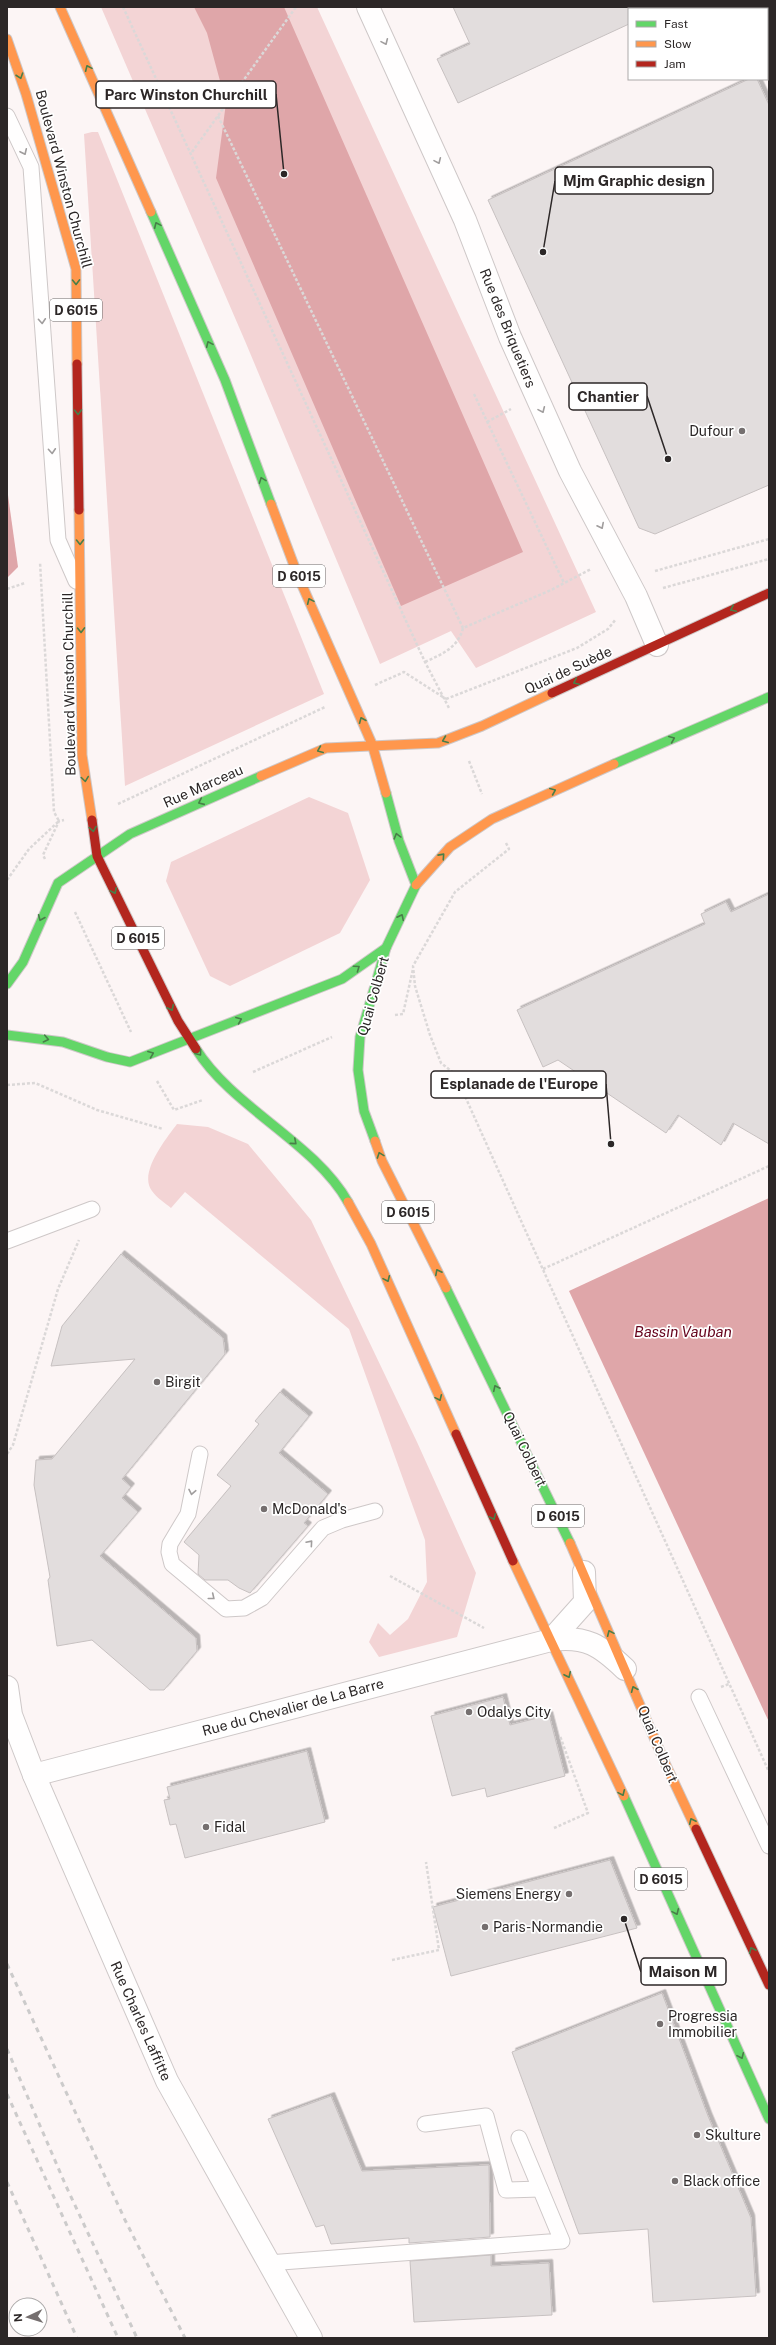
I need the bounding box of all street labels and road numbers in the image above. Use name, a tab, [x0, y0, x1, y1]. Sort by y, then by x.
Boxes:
street label: Boulevard Winston Churchill	[32, 88, 96, 270]
street label: Rue des Briquetiers	[477, 266, 539, 390]
road number: D 6015	[50, 299, 102, 321]
road number: D 6015	[273, 565, 325, 587]
street label: Boulevard Winston Churchill	[59, 592, 79, 776]
street label: Quai de Suède	[522, 643, 614, 697]
street label: Rue Marceau	[161, 761, 245, 811]
road number: D 6015	[112, 927, 164, 949]
street label: Quai Colbert	[354, 954, 392, 1038]
road number: D 6015	[382, 1201, 434, 1223]
street label: Quai Colbert	[500, 1409, 550, 1489]
road number: D 6015	[532, 1505, 584, 1527]
street label: Rue du Chevalier de La Barre	[200, 1675, 386, 1739]
street label: Quai Colbert	[635, 1703, 681, 1785]
road number: D 6015	[635, 1868, 687, 1890]
street label: Rue Charles Laffitte	[107, 1959, 175, 2083]

